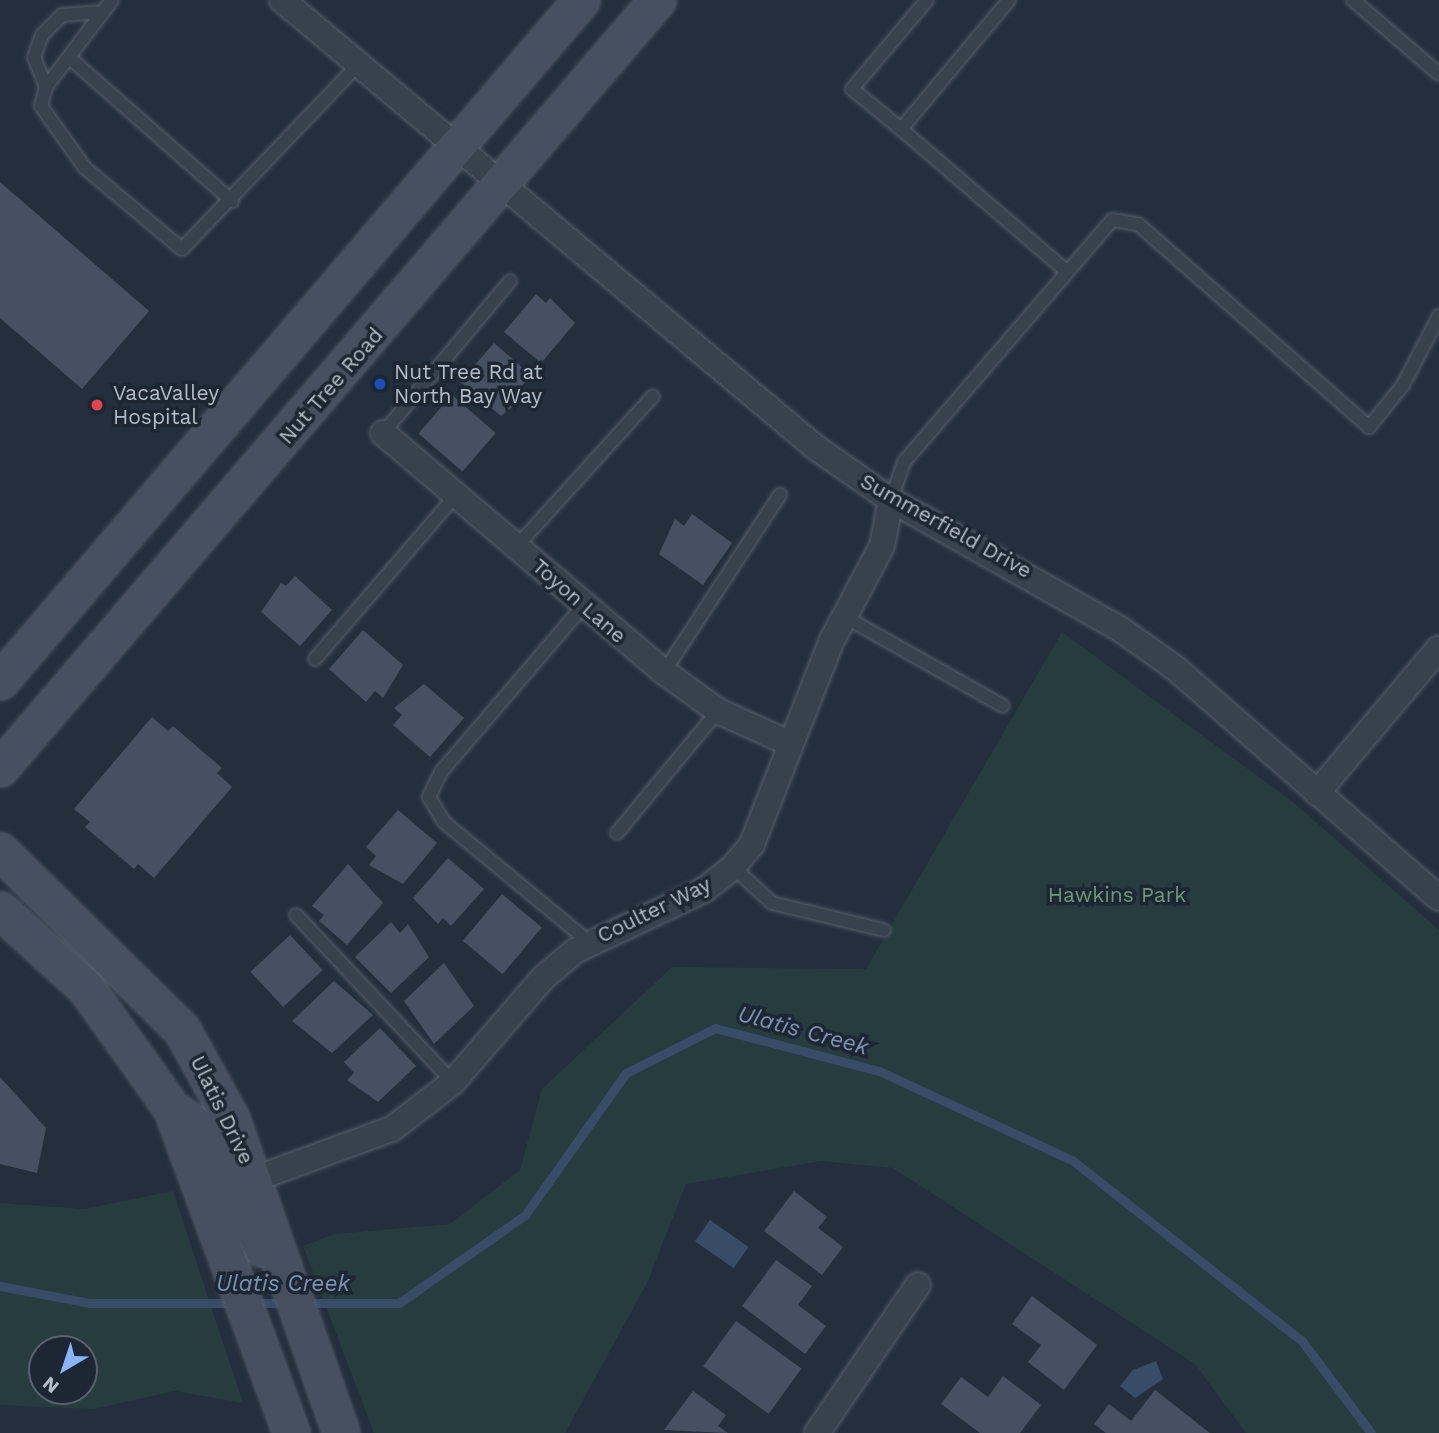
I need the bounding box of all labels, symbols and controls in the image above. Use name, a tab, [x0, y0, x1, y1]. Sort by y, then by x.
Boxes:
street label: Nut Tree Road	[274, 323, 388, 449]
place label: Nut Tree Rd at North Bay Way	[394, 359, 543, 409]
marker: Nut Tree Rd at North Bay Way	[372, 376, 388, 392]
place label: VacaValley Hospital	[113, 380, 219, 430]
marker: VacaValley Hospital	[87, 395, 107, 415]
street label: Summerfield Drive	[856, 468, 1036, 584]
street label: Toyon Lane	[527, 553, 631, 649]
street label: Coulter Way	[593, 871, 715, 949]
park label: Hawkins Park	[1048, 882, 1186, 908]
water label: Ulatis Creek	[735, 1000, 871, 1062]
street label: Ulatis Drive	[185, 1052, 259, 1168]
water label: Ulatis Creek	[216, 1270, 350, 1298]
north arrow	[28, 1335, 98, 1405]
text: N	[38, 1372, 63, 1399]

